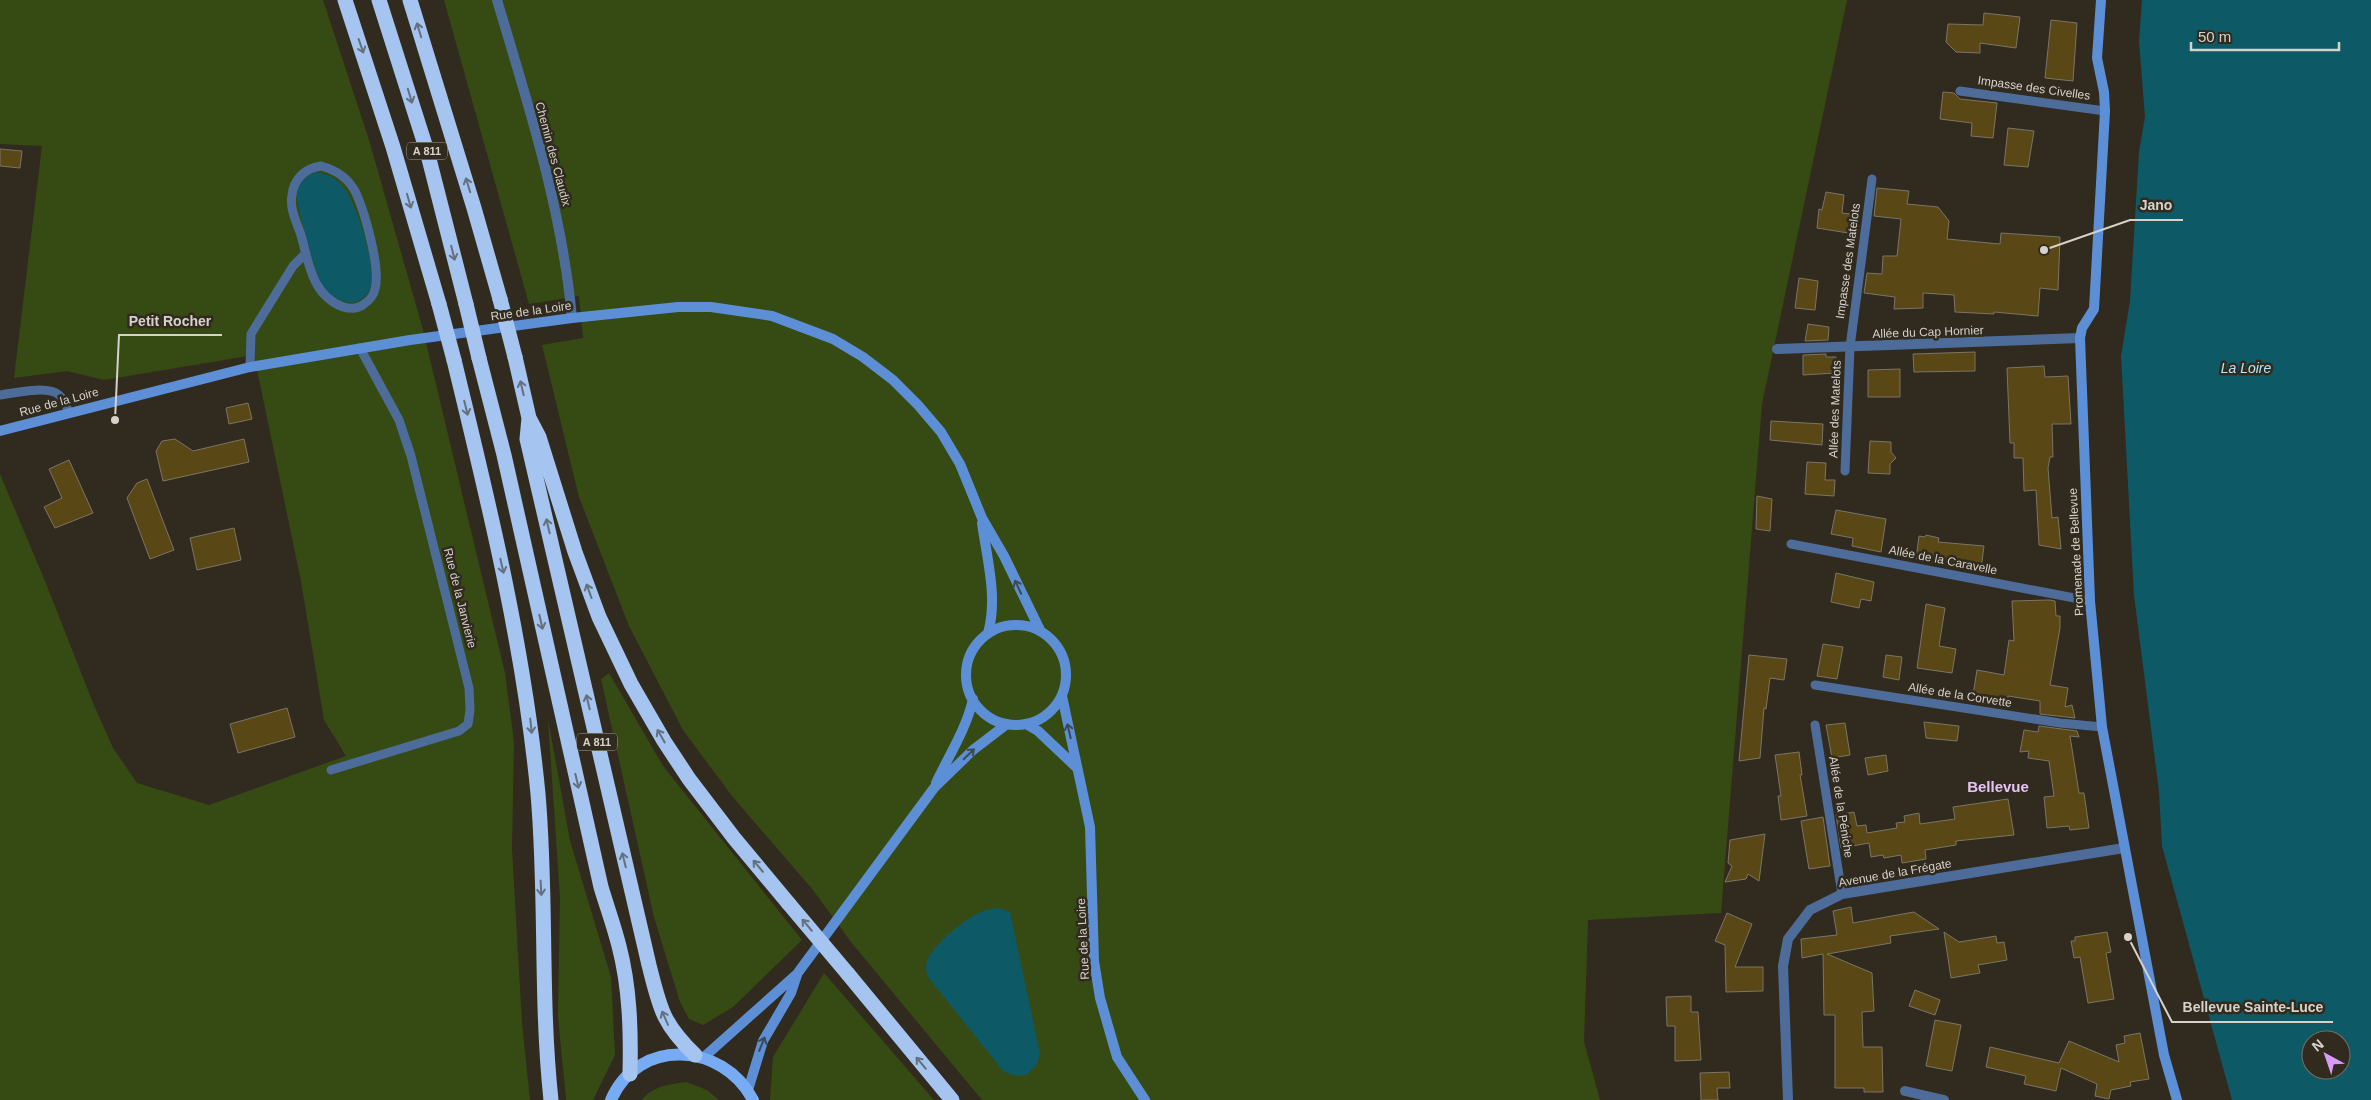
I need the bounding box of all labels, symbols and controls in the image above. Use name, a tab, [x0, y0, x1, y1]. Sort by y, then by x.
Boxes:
scale bar	[2191, 20, 2338, 52]
one-way arrow	[414, 22, 424, 38]
text: 50 m	[2198, 28, 2231, 45]
one-way arrow	[357, 38, 366, 53]
street label: Impasse des Civelles	[1977, 73, 2091, 103]
one-way arrow	[406, 88, 416, 104]
street label: Chemin des Claudix	[532, 100, 574, 208]
road number: A 811	[407, 142, 447, 160]
one-way arrow	[462, 177, 472, 193]
callout: Jano	[2130, 191, 2183, 220]
one-way arrow	[405, 193, 415, 209]
text: Jano	[2140, 197, 2172, 213]
street label: Impasse des Matelots	[1833, 202, 1863, 320]
one-way arrow	[449, 245, 458, 261]
street label: Rue de la Loire	[490, 298, 573, 324]
callout: Petit Rocher	[119, 306, 222, 335]
text: Petit Rocher	[129, 313, 212, 329]
street label: Allée du Cap Hornier	[1872, 323, 1984, 341]
street label: Allée des Matelots	[1826, 360, 1844, 458]
water label: La Loire	[2221, 360, 2272, 376]
one-way arrow	[517, 380, 526, 396]
street label: Rue de la Loire	[18, 385, 100, 419]
one-way arrow	[462, 399, 471, 415]
street label: Promenade de Bellevue	[2066, 487, 2086, 616]
one-way arrow	[543, 519, 552, 535]
street label: Allée de la Caravelle	[1888, 543, 1999, 577]
street label: Rue de la Janvierie	[441, 546, 479, 650]
one-way arrow	[498, 558, 507, 574]
one-way arrow	[1012, 580, 1022, 595]
one-way arrow	[584, 583, 593, 599]
one-way arrow	[537, 614, 546, 630]
street label: Allée de la Corvette	[1907, 680, 2013, 710]
one-way arrow	[583, 694, 592, 710]
one-way arrow	[526, 718, 535, 734]
one-way arrow	[1064, 724, 1073, 740]
one-way arrow	[656, 730, 666, 744]
road number: A 811	[577, 734, 617, 750]
one-way arrow	[963, 748, 975, 760]
street label: Allée de la Péniche	[1826, 755, 1856, 859]
one-way arrow	[573, 772, 582, 788]
district label: Bellevue	[1967, 778, 2029, 795]
one-way arrow	[619, 853, 628, 869]
street label: Avenue de la Frégate	[1837, 856, 1953, 890]
one-way arrow	[752, 860, 763, 873]
one-way arrow	[537, 880, 546, 896]
street label: Rue de la Loire	[1074, 898, 1092, 980]
one-way arrow	[802, 919, 813, 932]
callout: Bellevue Sainte-Luce	[2172, 993, 2333, 1022]
text: Bellevue Sainte-Luce	[2183, 999, 2324, 1015]
one-way arrow	[659, 1011, 669, 1026]
north arrow	[2301, 1030, 2351, 1080]
text: N	[2309, 1036, 2327, 1054]
one-way arrow	[758, 1037, 768, 1052]
one-way arrow	[915, 1056, 927, 1069]

